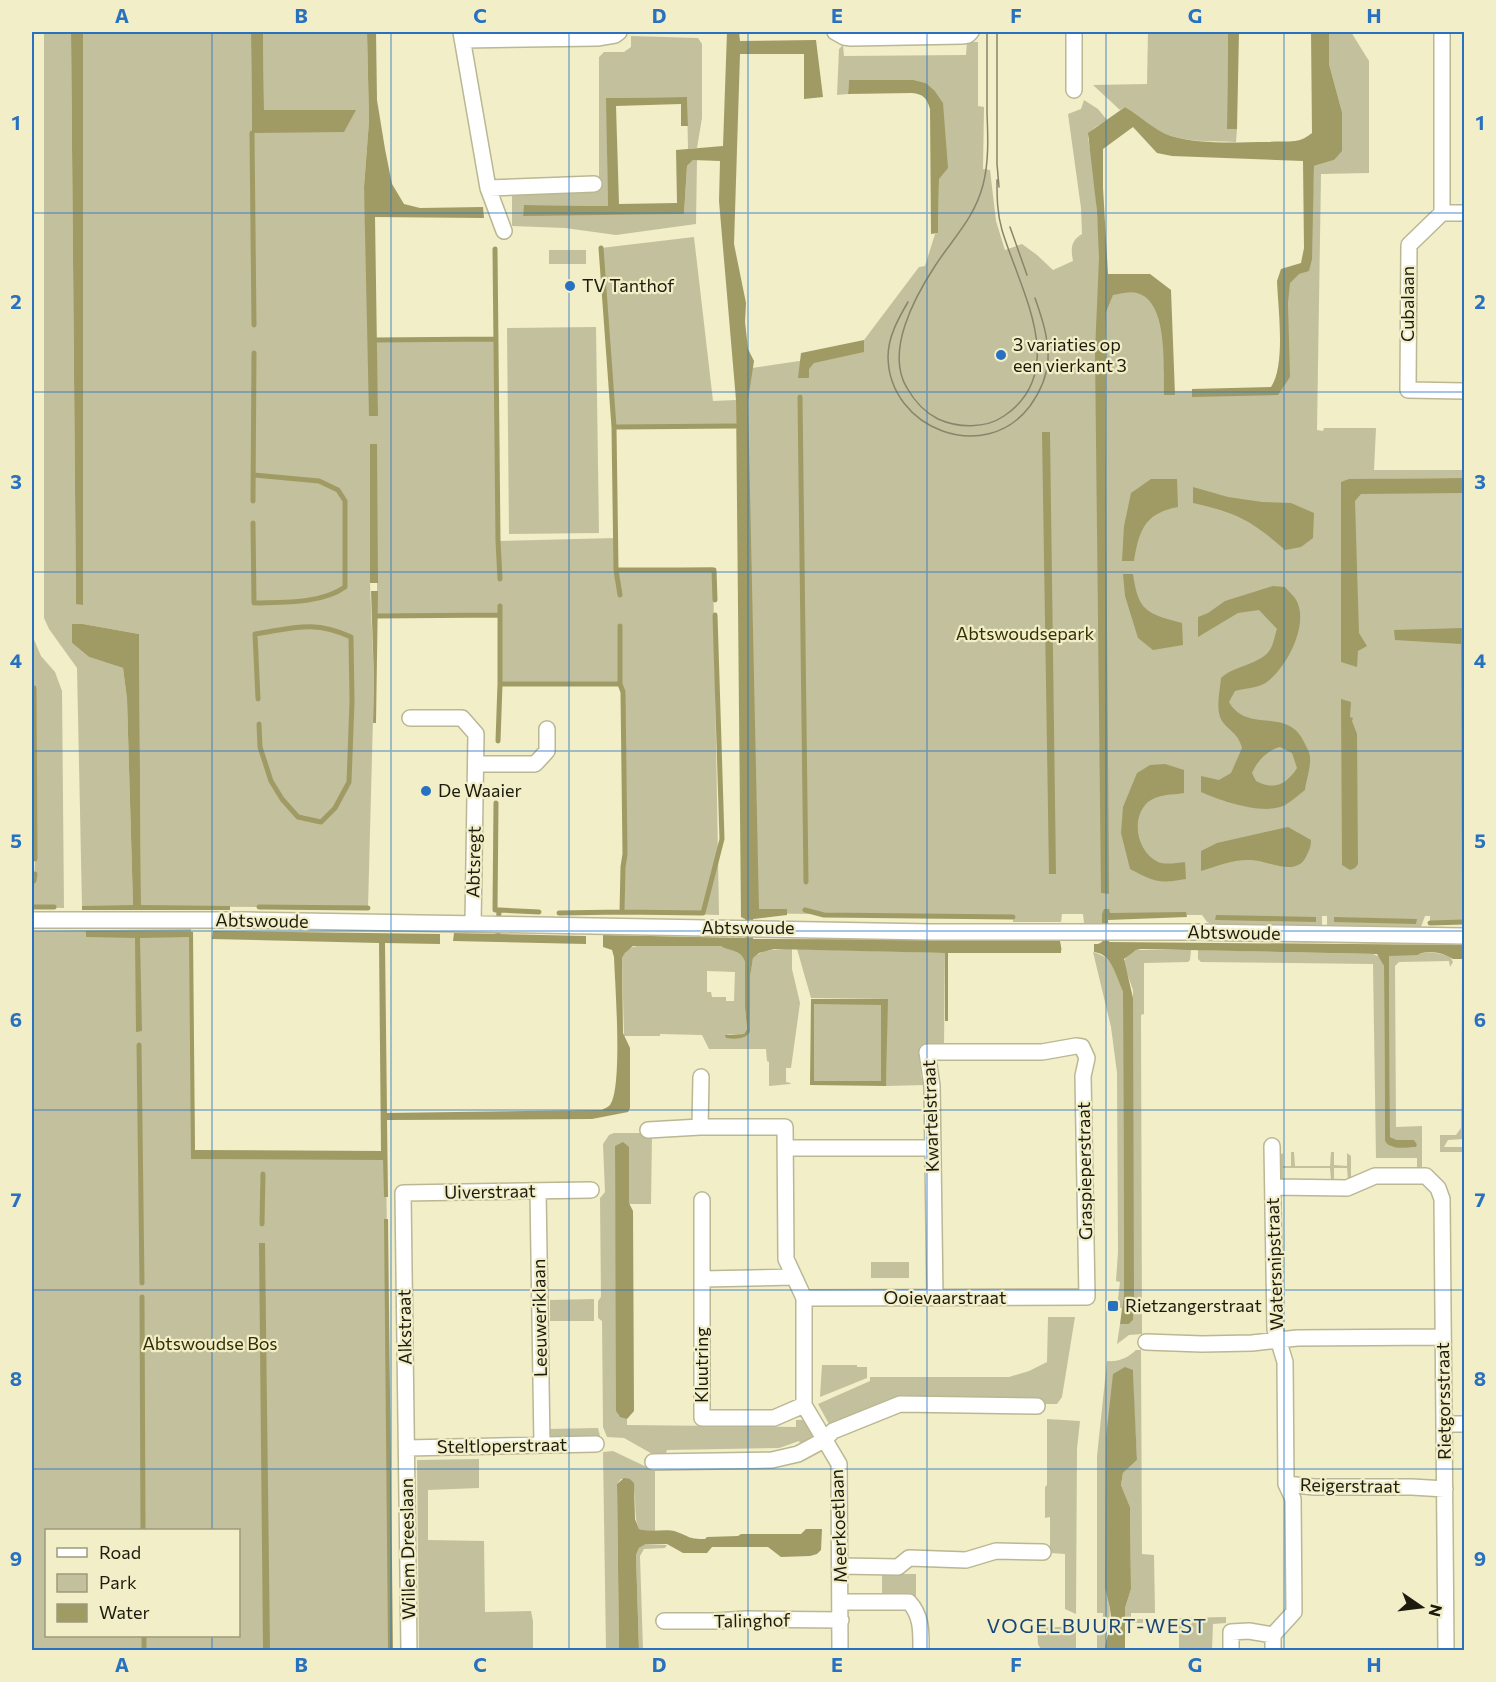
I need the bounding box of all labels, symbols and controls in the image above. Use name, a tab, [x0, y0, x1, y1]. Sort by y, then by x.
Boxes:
text: A	[115, 3, 129, 27]
text: B	[294, 3, 308, 27]
text: C	[473, 3, 487, 27]
text: D	[652, 3, 666, 27]
text: E	[831, 3, 843, 27]
text: F	[1010, 3, 1022, 27]
text: G	[1188, 3, 1202, 27]
text: H	[1367, 3, 1382, 27]
text: 1	[11, 110, 21, 134]
text: 1	[1475, 110, 1485, 134]
street label: Cubalaan	[1396, 266, 1418, 342]
place label: TV Tanthof	[582, 274, 675, 296]
marker: TV Tanthof	[563, 279, 577, 293]
text: 2	[10, 289, 22, 313]
text: 2	[1474, 289, 1486, 313]
place label: 3 variaties op een vierkant 3	[1013, 333, 1127, 376]
marker: 3 variaties op een vierkant 3	[994, 348, 1008, 362]
text: 3	[10, 469, 22, 493]
text: 3	[1474, 469, 1486, 493]
park label: Abtswoudsepark	[956, 622, 1094, 644]
text: 4	[10, 648, 22, 672]
text: 4	[1474, 648, 1486, 672]
place label: De Waaier	[438, 779, 522, 801]
marker: De Waaier	[419, 784, 433, 798]
street label: Abtsregt	[461, 826, 485, 898]
text: 5	[10, 828, 22, 852]
text: 5	[1474, 828, 1486, 852]
street label: Abtswoude	[215, 908, 309, 932]
street label: Abtswoude	[701, 916, 795, 938]
street label: Abtswoude	[1187, 920, 1281, 944]
text: 6	[10, 1007, 22, 1031]
text: 6	[1474, 1007, 1486, 1031]
street label: Kwartelstraat	[917, 1059, 943, 1173]
street label: Graspieperstraat	[1072, 1102, 1096, 1240]
street label: Uiverstraat	[444, 1179, 536, 1203]
text: 7	[11, 1187, 22, 1211]
text: 7	[1475, 1187, 1486, 1211]
street label: Watersnipstraat	[1261, 1197, 1287, 1331]
street label: Leeuweriklaan	[527, 1259, 551, 1377]
street label: Ooievaarstraat	[884, 1286, 1006, 1308]
street label: Alkstraat	[392, 1289, 416, 1365]
place label: Rietzangerstraat	[1125, 1294, 1262, 1316]
marker: Rietzangerstraat	[1106, 1299, 1120, 1313]
street label: Kluutring	[690, 1327, 712, 1403]
park label: Abtswoudse Bos	[142, 1332, 278, 1354]
street label: Rietgorsstraat	[1431, 1342, 1455, 1460]
text: 8	[10, 1366, 22, 1390]
text: 8	[1474, 1366, 1486, 1390]
street label: Steltloperstraat	[437, 1433, 567, 1457]
street label: Meerkoetlaan	[825, 1469, 851, 1583]
street label: Reigerstraat	[1300, 1473, 1400, 1497]
street label: Willem Dreeslaan	[395, 1478, 419, 1620]
legend	[45, 1529, 240, 1637]
text: Road	[99, 1541, 141, 1563]
text: 9	[10, 1546, 22, 1570]
text: 9	[1474, 1546, 1486, 1570]
text: Park	[99, 1571, 137, 1593]
north arrow	[1391, 1577, 1451, 1637]
text: Water	[99, 1601, 150, 1623]
text: N	[1425, 1603, 1447, 1619]
street label: Talinghof	[713, 1608, 791, 1632]
district label: VOGELBUURT-WEST	[987, 1613, 1207, 1637]
text: A	[115, 1652, 129, 1676]
text: B	[294, 1652, 308, 1676]
text: C	[473, 1652, 487, 1676]
text: D	[652, 1652, 666, 1676]
text: E	[831, 1652, 843, 1676]
text: F	[1010, 1652, 1022, 1676]
text: G	[1188, 1652, 1202, 1676]
text: H	[1367, 1652, 1382, 1676]

